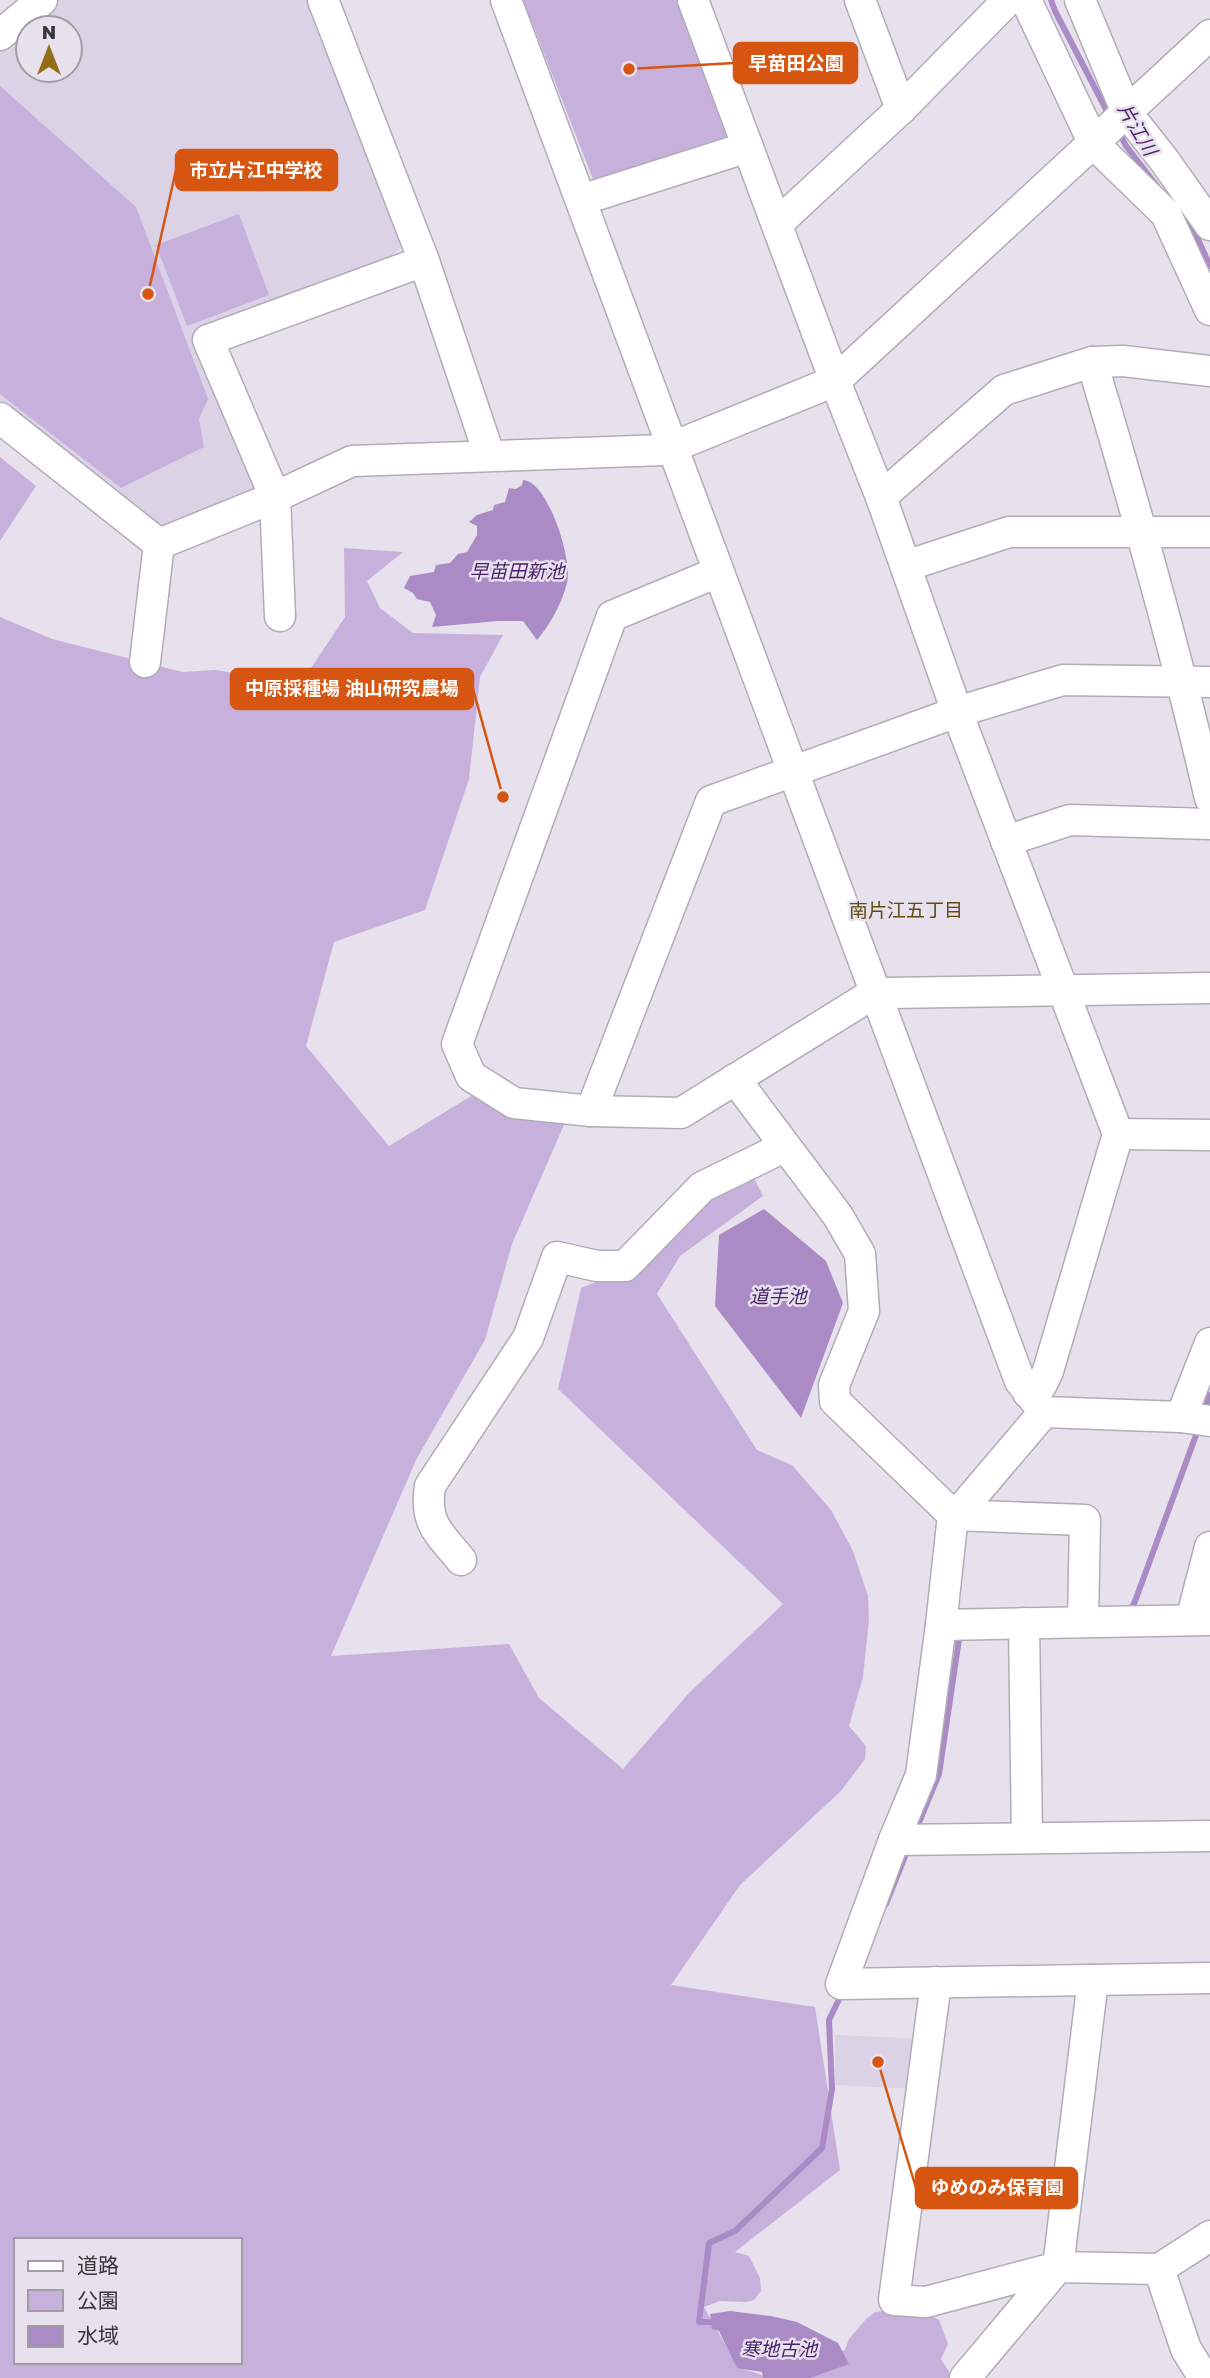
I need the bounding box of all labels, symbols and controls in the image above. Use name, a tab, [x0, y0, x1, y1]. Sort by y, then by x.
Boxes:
north arrow	[14, 14, 84, 84]
text: N	[42, 20, 56, 43]
callout: 早苗田公園	[734, 43, 857, 83]
text: 早苗田公園	[748, 51, 844, 74]
water label: 片江川	[1113, 99, 1164, 161]
callout: 市立片江中学校	[176, 150, 337, 190]
text: 市立片江中学校	[189, 158, 323, 181]
water label: 早苗田新池	[469, 559, 566, 582]
callout: 中原採種場 油山研究農場	[231, 669, 473, 709]
text: 中原採種場 油山研究農場	[245, 676, 459, 699]
district label: 南片江五丁目	[849, 898, 963, 921]
water label: 道手池	[749, 1284, 808, 1307]
callout: ゆめのみ保育園	[916, 2168, 1077, 2208]
text: ゆめのみ保育園	[930, 2175, 1064, 2198]
legend	[14, 2238, 242, 2364]
text: 道路	[77, 2252, 119, 2278]
text: 公園	[77, 2287, 119, 2313]
text: 水域	[77, 2322, 119, 2348]
water label: 寒地古池	[741, 2337, 819, 2360]

